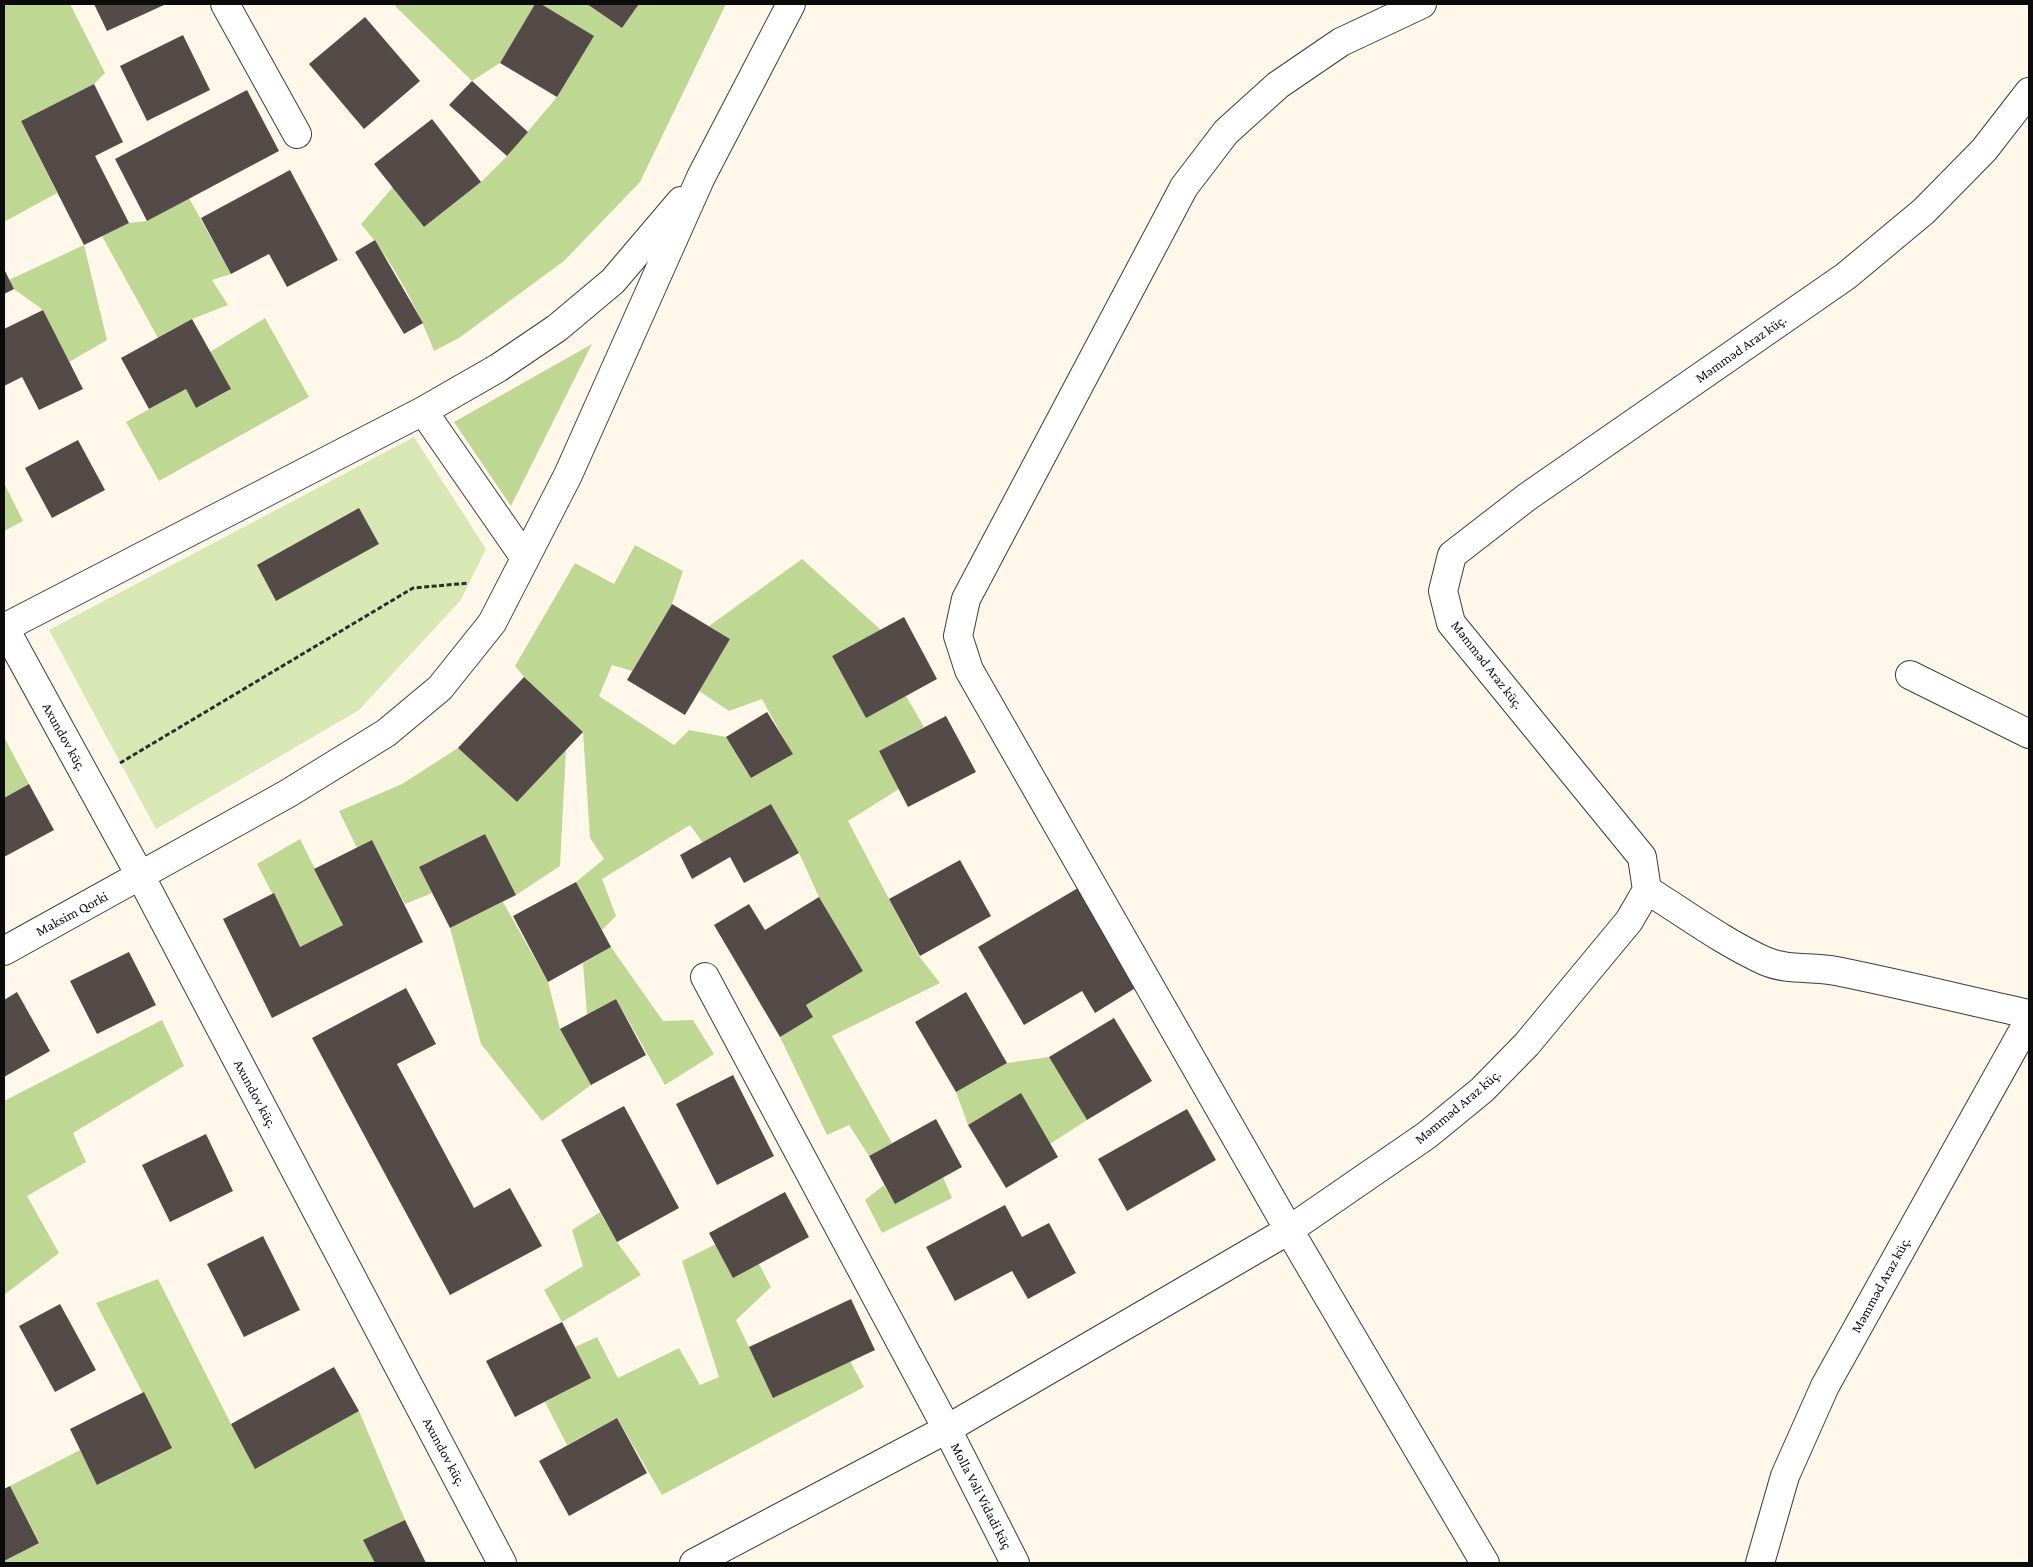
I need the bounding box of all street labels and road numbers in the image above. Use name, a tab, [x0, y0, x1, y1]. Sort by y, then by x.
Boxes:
street label: Məmməd Araz küç.	[1692, 311, 1790, 387]
street label: Məmməd Araz küç.	[1447, 618, 1527, 712]
street label: Axundov küç.	[38, 700, 90, 774]
street label: Maksim Qorki	[33, 888, 111, 940]
street label: Axundov küç.	[230, 1057, 280, 1131]
street label: Məmməd Araz küç.	[1411, 1066, 1505, 1148]
street label: Məmməd Araz küç.	[1848, 1234, 1914, 1336]
street label: Axundov küç.	[419, 1415, 469, 1489]
street label: Molla Vəli Vidadi küç	[947, 1440, 1015, 1552]

